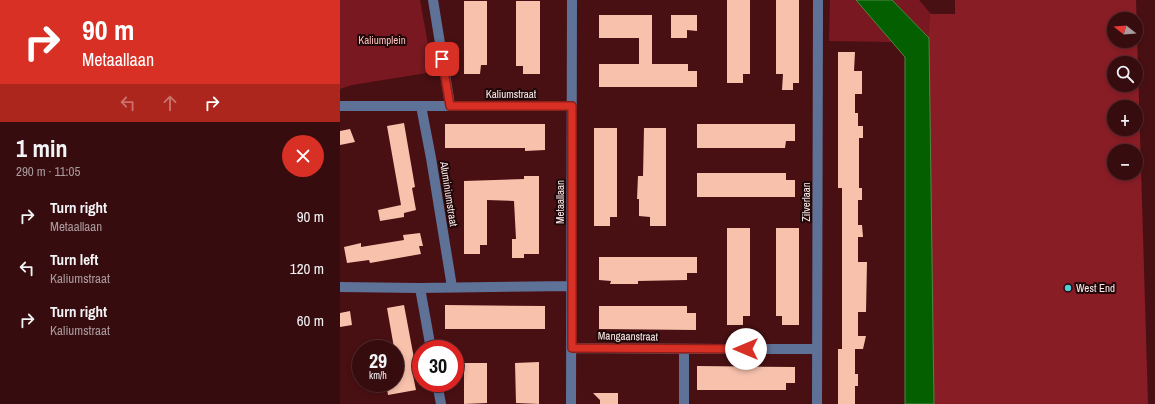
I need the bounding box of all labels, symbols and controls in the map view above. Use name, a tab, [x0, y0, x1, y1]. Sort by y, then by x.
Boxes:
text: 90 m	[82, 11, 134, 49]
north arrow	[1107, 12, 1143, 48]
map controls	[1107, 12, 1143, 180]
icon: right	[16, 16, 68, 68]
park label: Kaliumplein	[358, 33, 406, 47]
pin	[425, 42, 459, 76]
text: Metaallaan	[82, 47, 154, 72]
icon: arrive	[431, 48, 453, 70]
button: search	[1107, 56, 1143, 92]
street label: Kaliumstraat	[486, 87, 537, 101]
icon: left	[117, 92, 139, 114]
icon: ahead	[159, 92, 181, 114]
icon: right	[201, 92, 223, 114]
button: +	[1107, 100, 1143, 136]
text: 1 min	[16, 132, 67, 164]
button: close	[282, 135, 324, 177]
button: −	[1107, 144, 1143, 180]
street label: Aluminiumstraat	[437, 159, 461, 228]
text: 290 m · 11:05	[16, 163, 80, 180]
street label: Metaallaan	[553, 180, 567, 224]
street label: Zilverlaan	[799, 182, 813, 222]
text: Turn right	[50, 197, 107, 218]
icon: right	[16, 205, 38, 227]
text: 90 m	[297, 206, 324, 227]
text: Metaallaan	[50, 218, 102, 235]
text: Turn left	[50, 249, 98, 270]
icon: left	[16, 257, 38, 279]
text: 120 m	[290, 258, 324, 279]
text: Kaliumstraat	[50, 270, 110, 287]
place label: West End	[1076, 281, 1115, 295]
marker: West End	[1063, 283, 1073, 293]
text: Turn right	[50, 301, 107, 322]
icon: right	[16, 309, 38, 331]
text: 60 m	[297, 310, 324, 331]
text: Kaliumstraat	[50, 322, 110, 339]
street label: Mangaanstraat	[598, 328, 659, 344]
position arrow	[725, 328, 767, 370]
speed limit sign: 30	[412, 340, 464, 392]
text: 29	[369, 347, 387, 374]
text: km/h	[369, 369, 387, 382]

